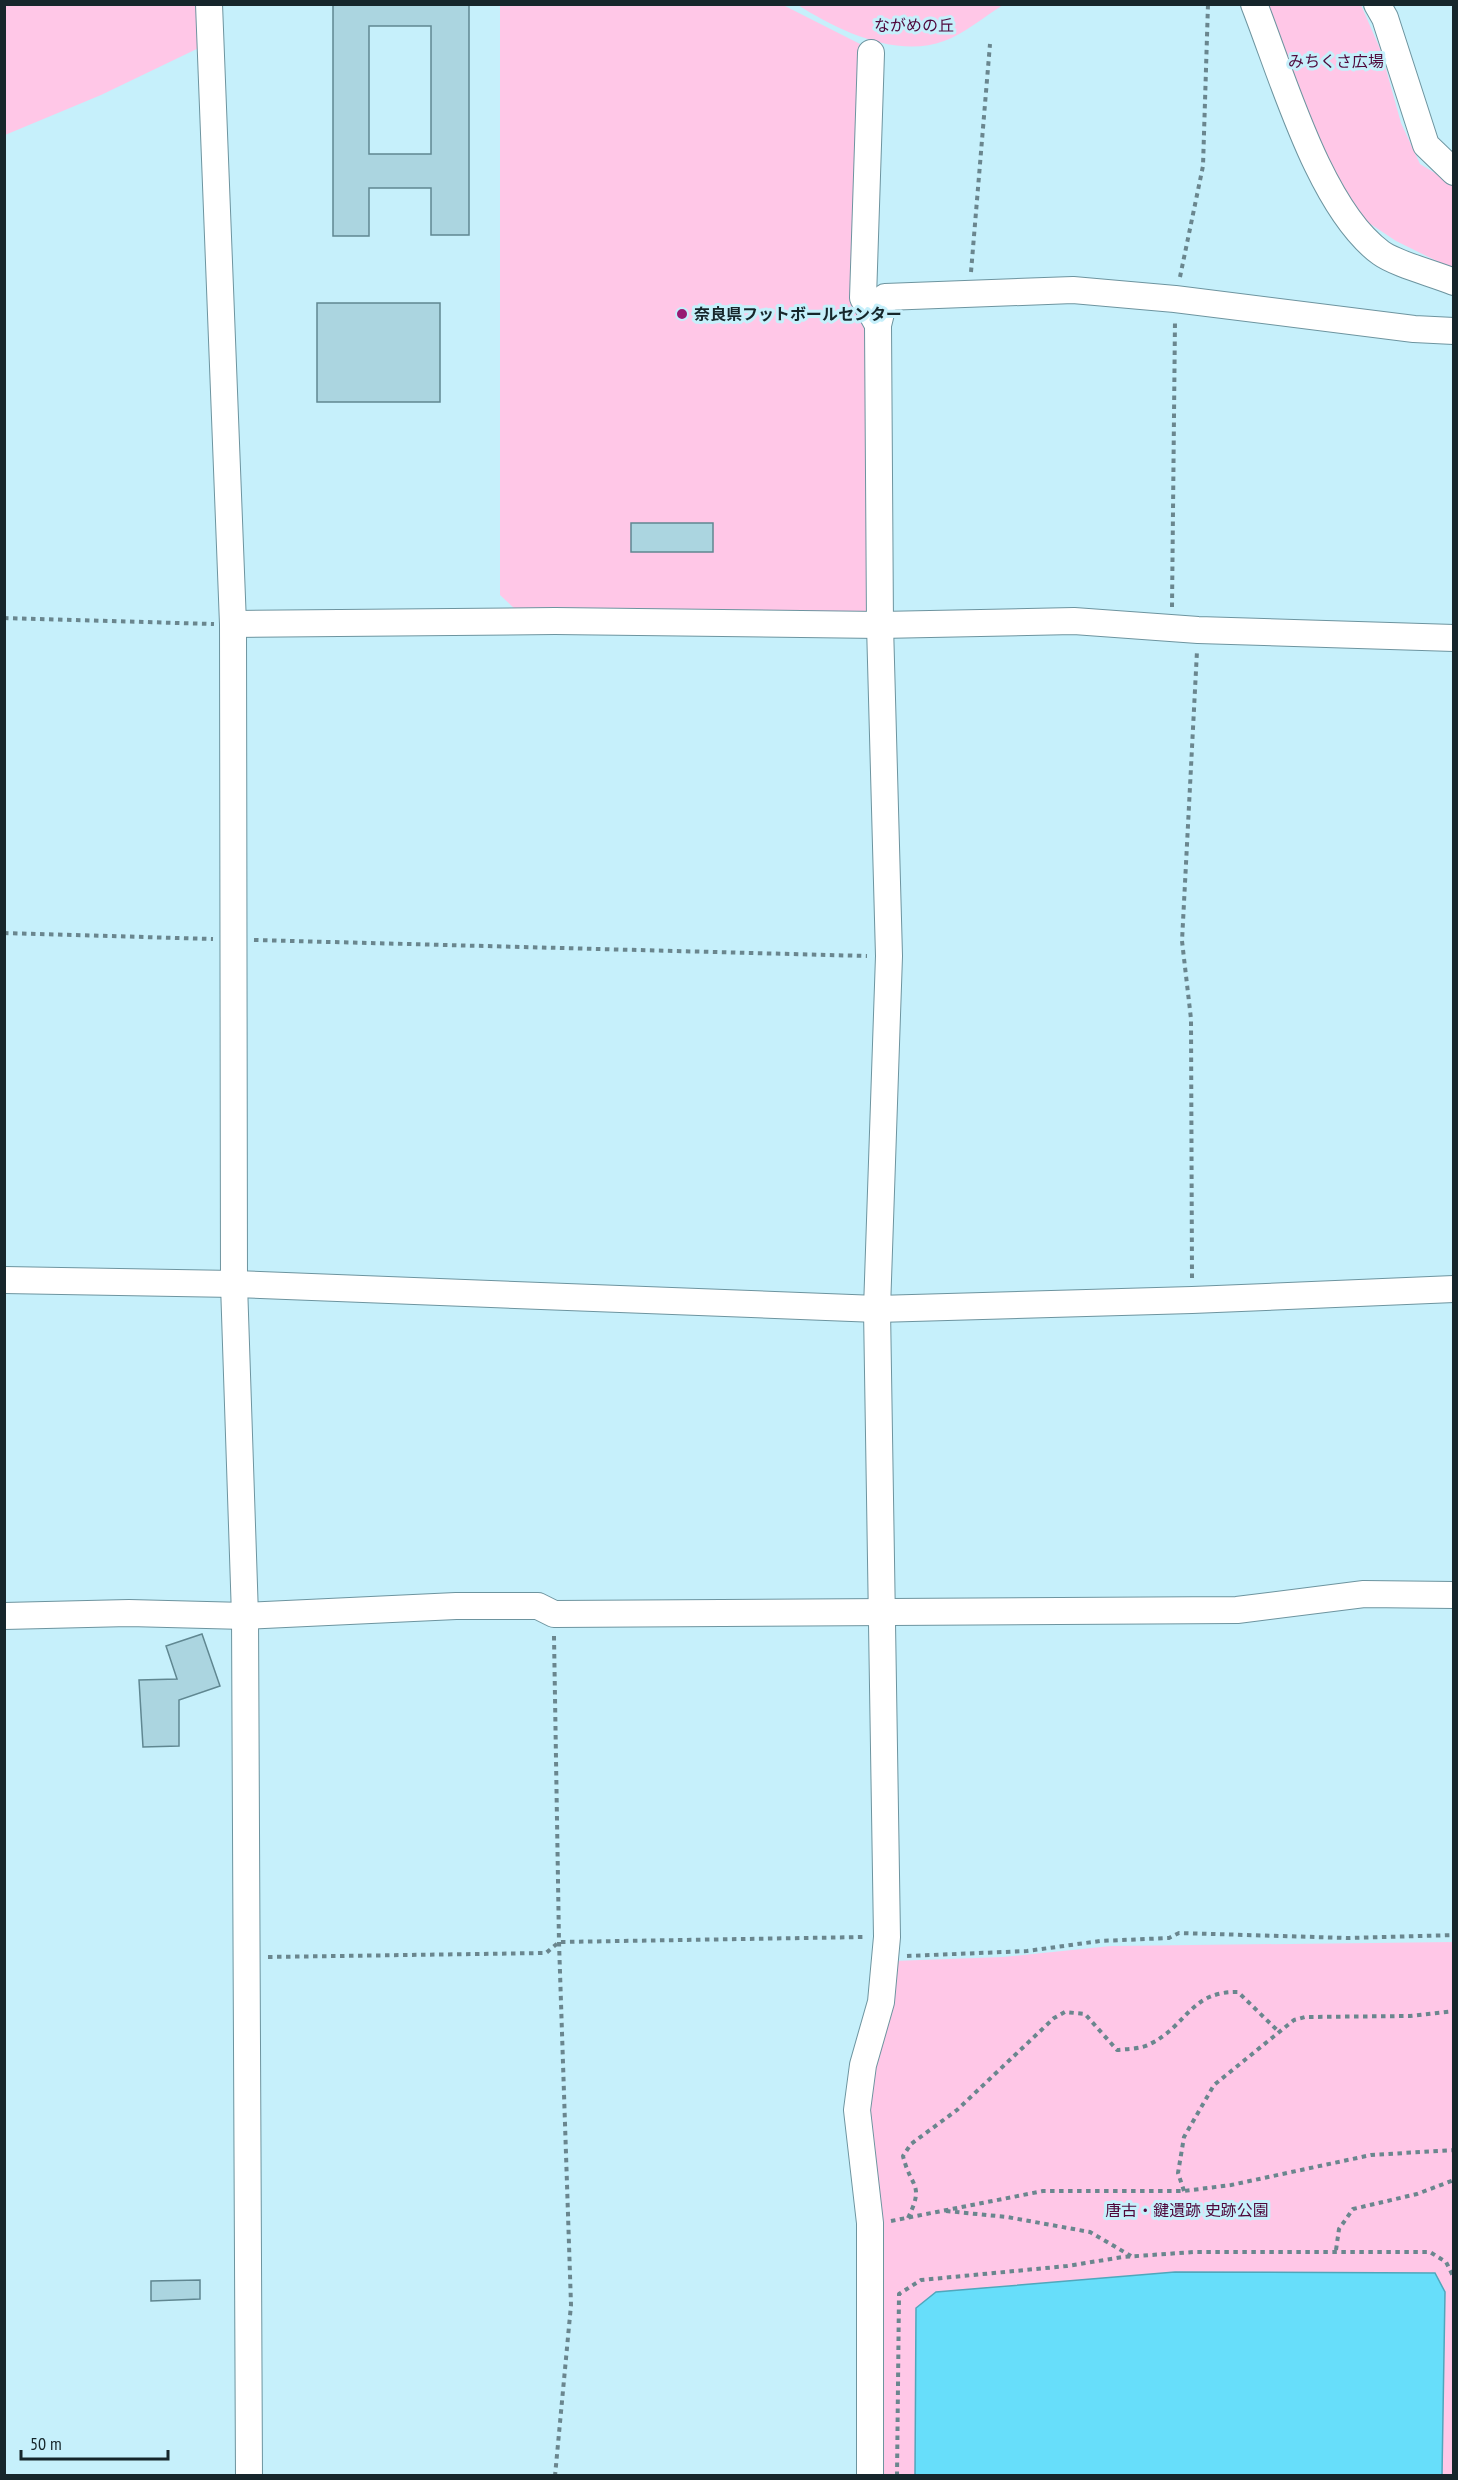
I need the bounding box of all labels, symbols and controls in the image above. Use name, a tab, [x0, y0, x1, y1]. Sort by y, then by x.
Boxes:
park label: ながめの丘	[874, 15, 954, 35]
park label: みちくさ広場	[1288, 51, 1384, 71]
place label: 奈良県フットボールセンター	[694, 304, 902, 324]
marker: 奈良県フットボールセンター	[675, 307, 689, 321]
park label: 唐古・鍵遺跡 史跡公園	[1105, 2200, 1269, 2220]
scale bar	[21, 2423, 168, 2461]
text: 50 m	[30, 2432, 62, 2455]

